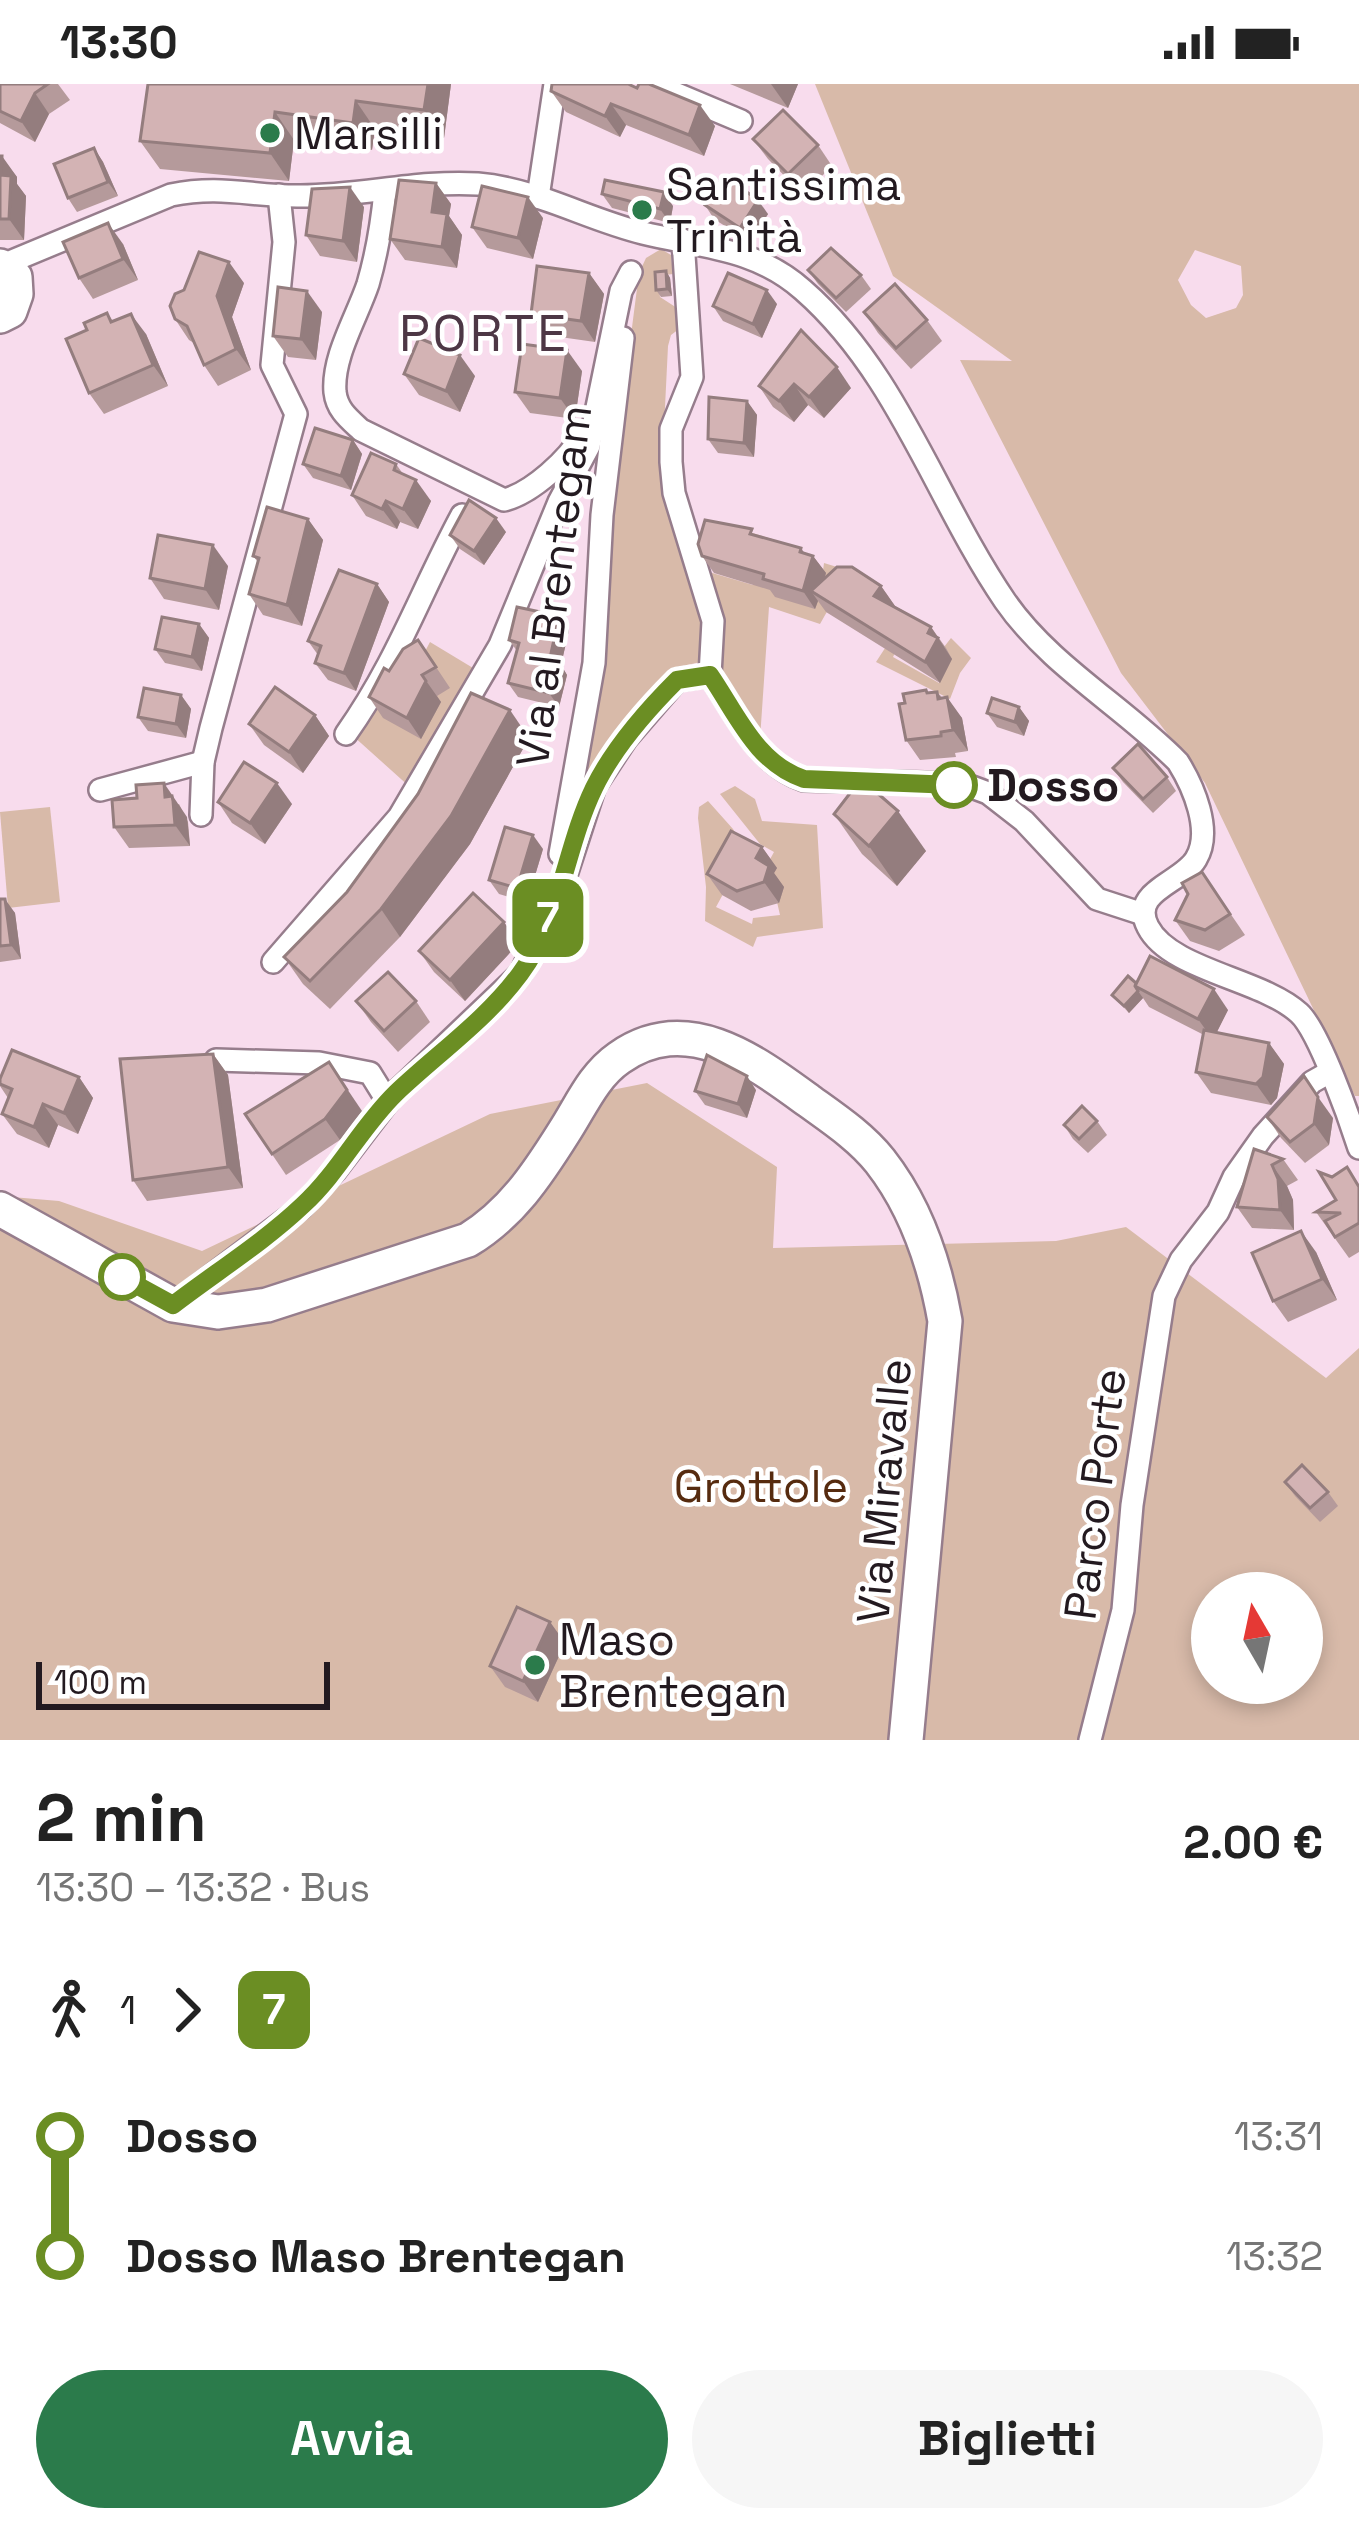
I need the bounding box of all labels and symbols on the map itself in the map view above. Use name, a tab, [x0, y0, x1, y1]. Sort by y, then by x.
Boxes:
place label: Marsilli	[294, 105, 443, 162]
marker: Marsilli	[257, 120, 283, 146]
place label: Santissima Trinità	[666, 156, 901, 265]
marker: Santissima Trinità	[629, 197, 655, 223]
district label: PORTE	[399, 301, 569, 366]
street label: Via al Brentegam	[504, 402, 604, 770]
place label: Dosso	[987, 757, 1119, 814]
marker: Dosso	[932, 763, 976, 807]
line badge: 7	[509, 879, 587, 957]
unlabelled marker	[100, 1255, 144, 1299]
street label: Via Miravalle	[844, 1356, 924, 1626]
street label: Parco Porte	[1051, 1365, 1139, 1623]
park label: Grottole	[674, 1458, 848, 1515]
north arrow	[1191, 1572, 1323, 1704]
place label: Maso Brentegan	[559, 1611, 787, 1720]
marker: Maso Brentegan	[522, 1652, 548, 1678]
scale bar	[36, 1656, 330, 1709]

